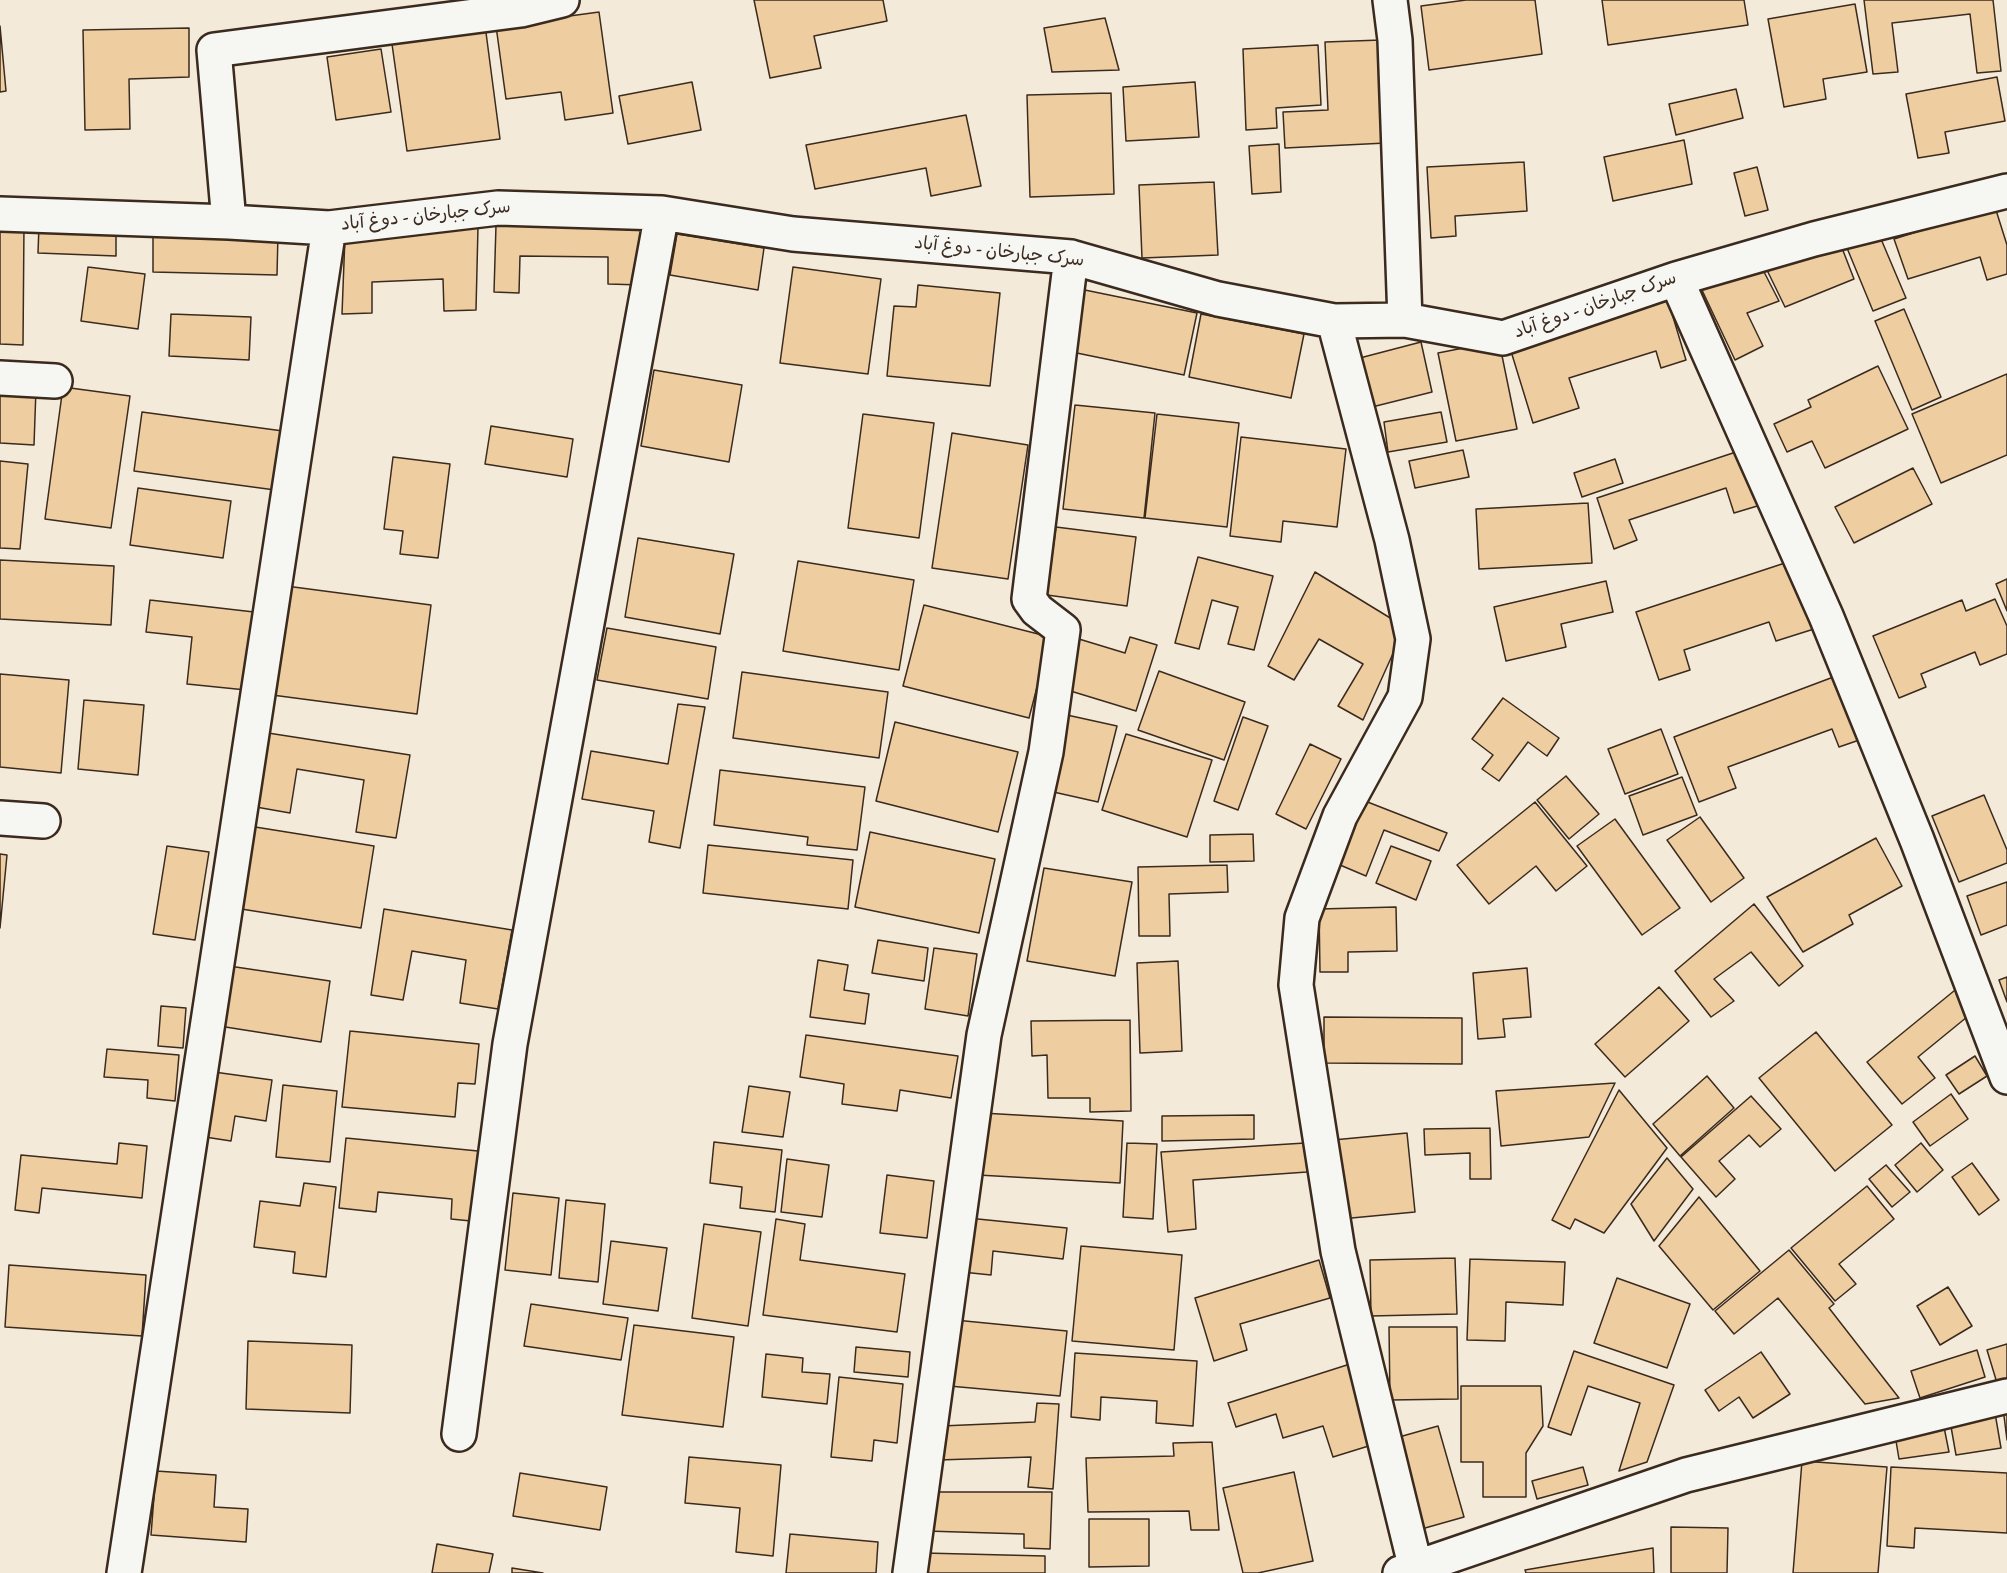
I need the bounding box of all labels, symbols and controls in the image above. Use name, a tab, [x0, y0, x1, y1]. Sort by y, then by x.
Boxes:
street label: سرک جبارخان - دوغ آباد	[340, 198, 512, 238]
street label: سرک جبارخان - دوغ آباد	[913, 234, 1085, 274]
street label: سرک جبارخان - دوغ آباد	[1512, 269, 1680, 345]

